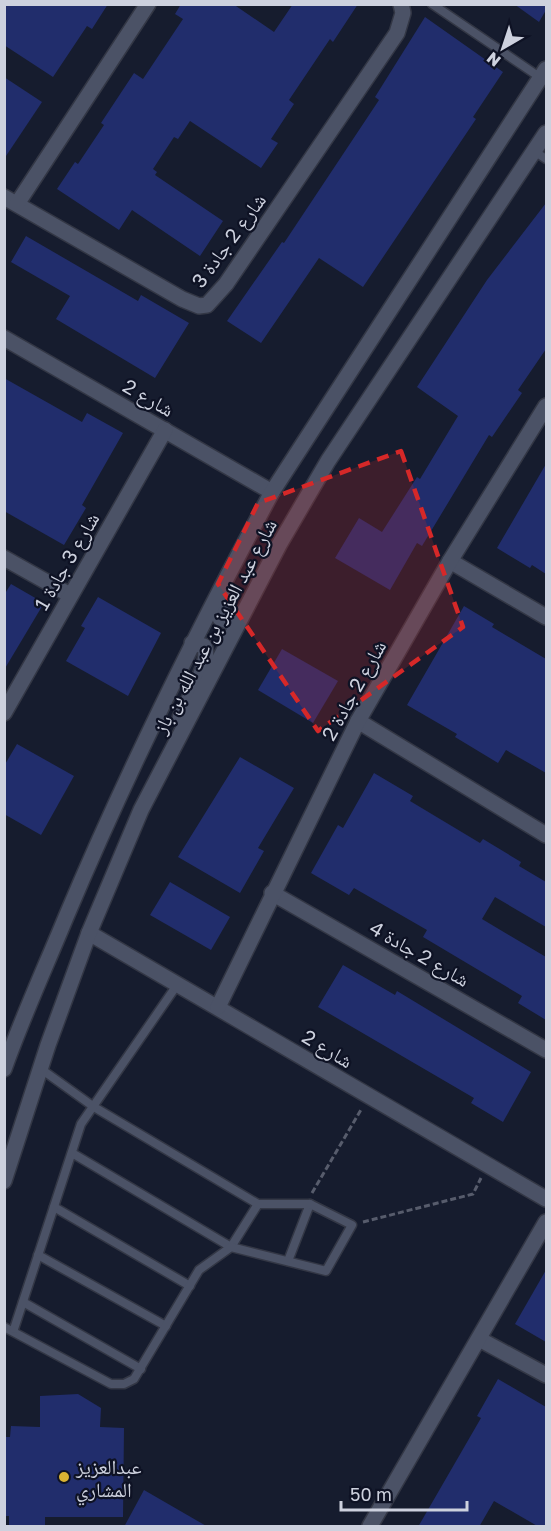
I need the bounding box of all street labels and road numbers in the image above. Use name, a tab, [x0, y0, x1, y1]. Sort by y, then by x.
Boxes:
street label: شارع 2 جادة 3	[186, 188, 272, 293]
street label: شارع 2	[118, 373, 179, 423]
street label: شارع 3 جادة 1	[28, 508, 105, 615]
street label: شارع عبد العزيز بن عبد الله بن باز	[147, 515, 283, 739]
street label: شارع 2 جادة 2	[316, 636, 392, 745]
street label: شارع 2 جادة 4	[365, 915, 474, 993]
street label: شارع 2	[297, 1024, 358, 1074]

